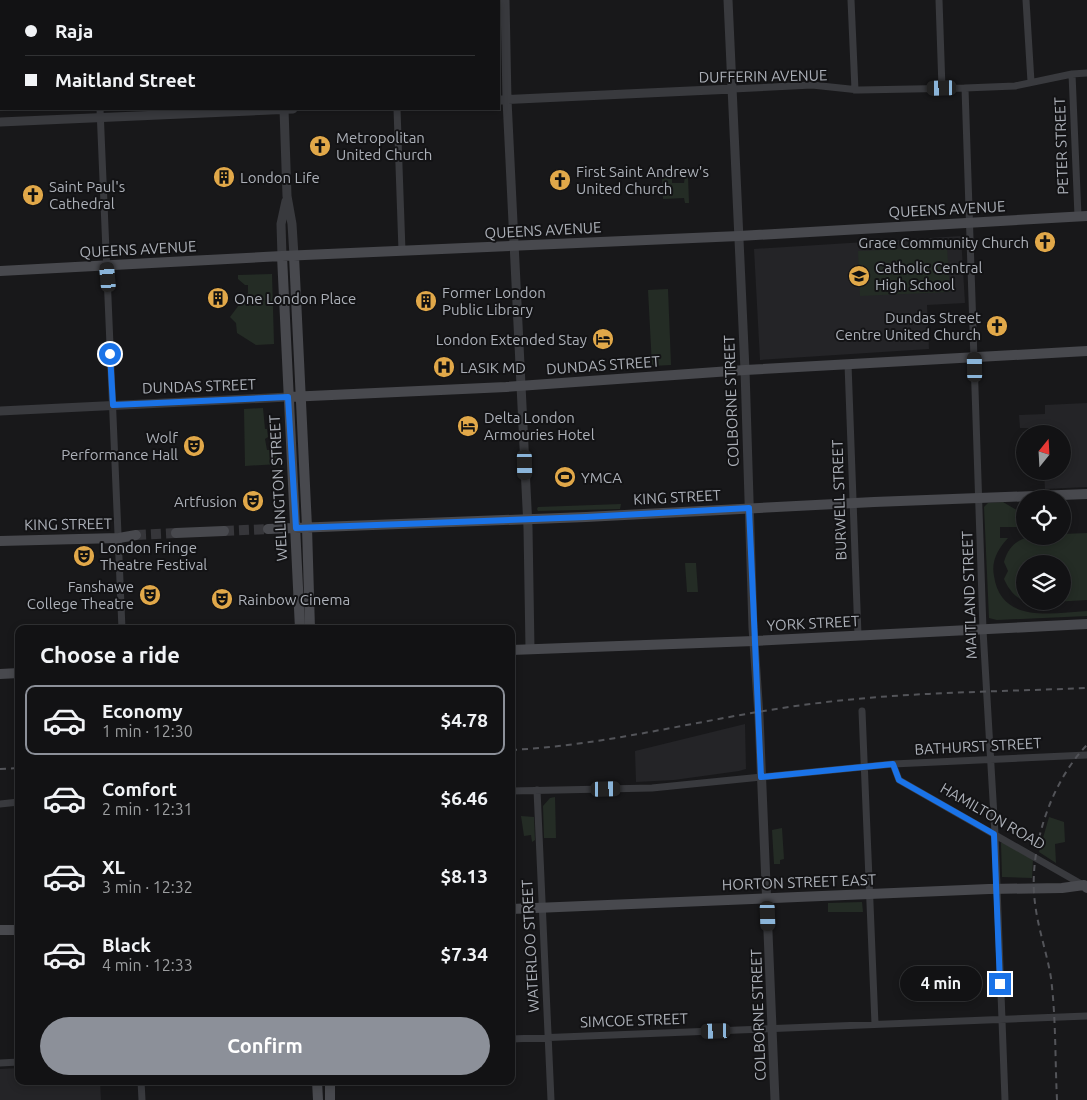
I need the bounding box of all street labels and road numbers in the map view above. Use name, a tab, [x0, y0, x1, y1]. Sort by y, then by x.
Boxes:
street label: DUFFERIN AVENUE	[699, 66, 827, 86]
street label: PETER STREET	[1051, 96, 1071, 195]
street label: QUEENS AVENUE	[888, 197, 1006, 221]
street label: QUEENS AVENUE	[484, 218, 602, 242]
street label: QUEENS AVENUE	[79, 237, 197, 261]
street label: COLBORNE STREET	[720, 334, 742, 467]
street label: DUNDAS STREET	[546, 353, 661, 377]
street label: DUNDAS STREET	[142, 375, 257, 396]
street label: WELLINGTON STREET	[266, 414, 290, 562]
street label: BURWELL STREET	[828, 439, 850, 561]
street label: KING STREET	[633, 486, 722, 508]
street label: KING STREET	[24, 515, 113, 533]
street label: MAITLAND STREET	[958, 530, 980, 659]
street label: YORK STREET	[766, 612, 860, 634]
street label: BATHURST STREET	[914, 734, 1043, 758]
street label: HAMILTON ROAD	[938, 779, 1048, 853]
street label: HORTON STREET EAST	[722, 871, 877, 893]
street label: WATERLOO STREET	[518, 878, 542, 1013]
street label: COLBORNE STREET	[747, 948, 769, 1081]
street label: SIMCOE STREET	[580, 1010, 689, 1030]

